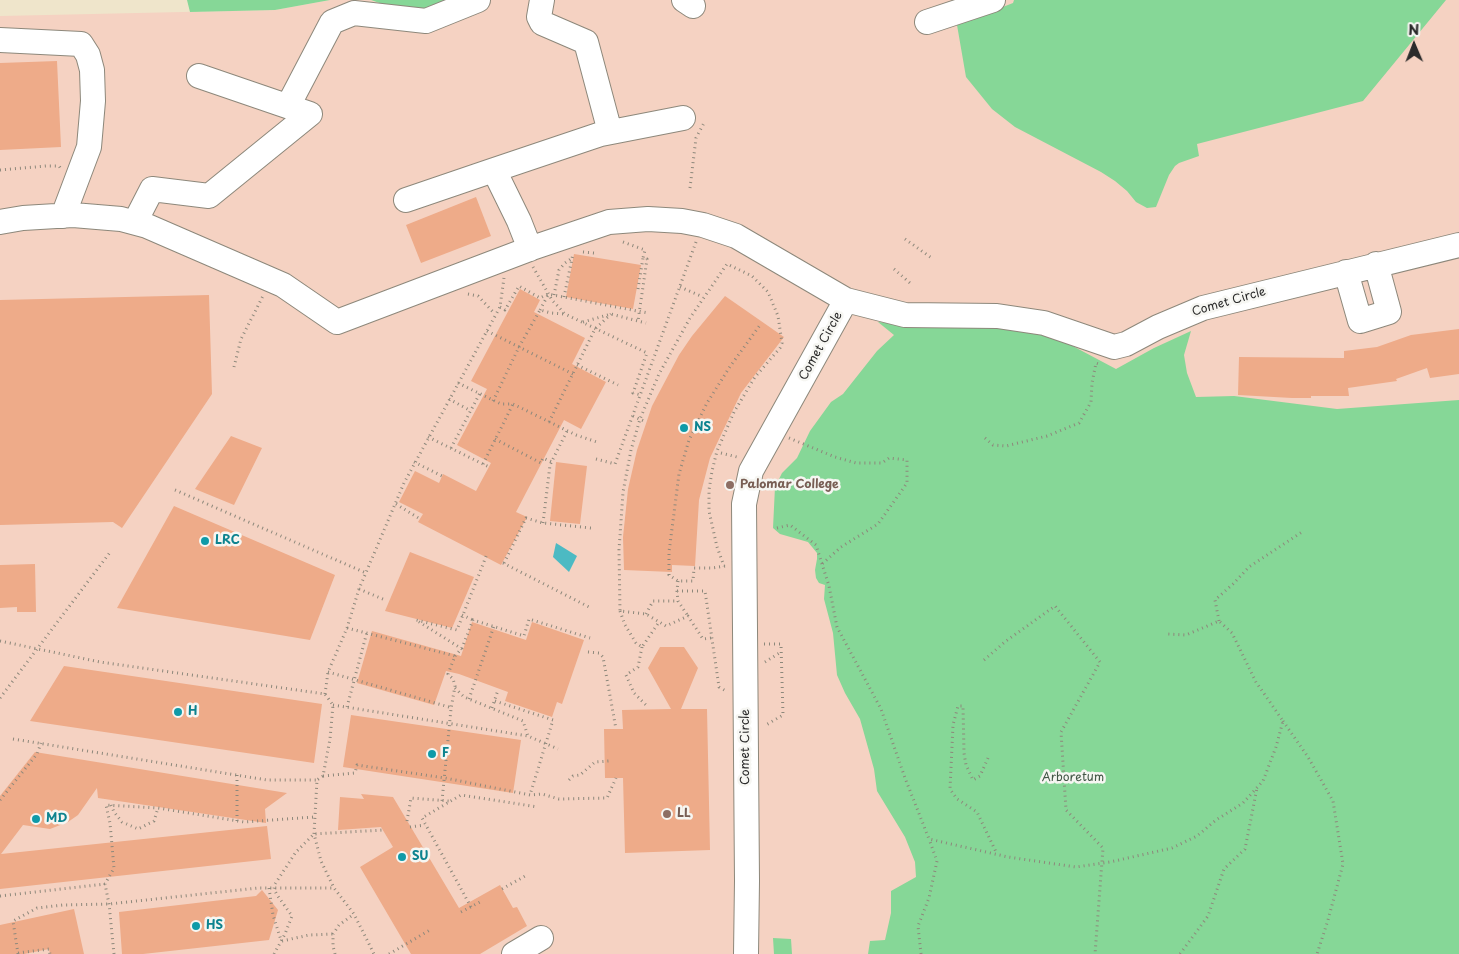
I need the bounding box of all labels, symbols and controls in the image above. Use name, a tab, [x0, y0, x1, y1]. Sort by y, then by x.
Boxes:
text: N	[1408, 19, 1419, 40]
north arrow	[1389, 20, 1439, 70]
street label: Comet Circle	[1190, 285, 1268, 319]
street label: Comet Circle	[796, 309, 846, 383]
place label: NS	[694, 421, 711, 435]
marker: NS	[678, 422, 690, 434]
place label: Palomar College	[740, 478, 839, 492]
marker: Palomar College	[724, 479, 736, 491]
place label: LRC	[215, 534, 240, 548]
marker: LRC	[199, 535, 211, 547]
place label: H	[188, 705, 197, 719]
marker: H	[172, 706, 184, 718]
street label: Comet Circle	[739, 709, 753, 785]
place label: F	[442, 747, 449, 761]
marker: F	[426, 748, 438, 760]
park label: Arboretum	[1042, 771, 1104, 785]
place label: LL	[677, 807, 691, 821]
marker: LL	[661, 808, 673, 820]
place label: MD	[46, 812, 67, 826]
marker: MD	[30, 813, 42, 825]
place label: SU	[412, 850, 428, 864]
marker: SU	[396, 851, 408, 863]
place label: HS	[206, 919, 223, 933]
marker: HS	[190, 920, 202, 932]

